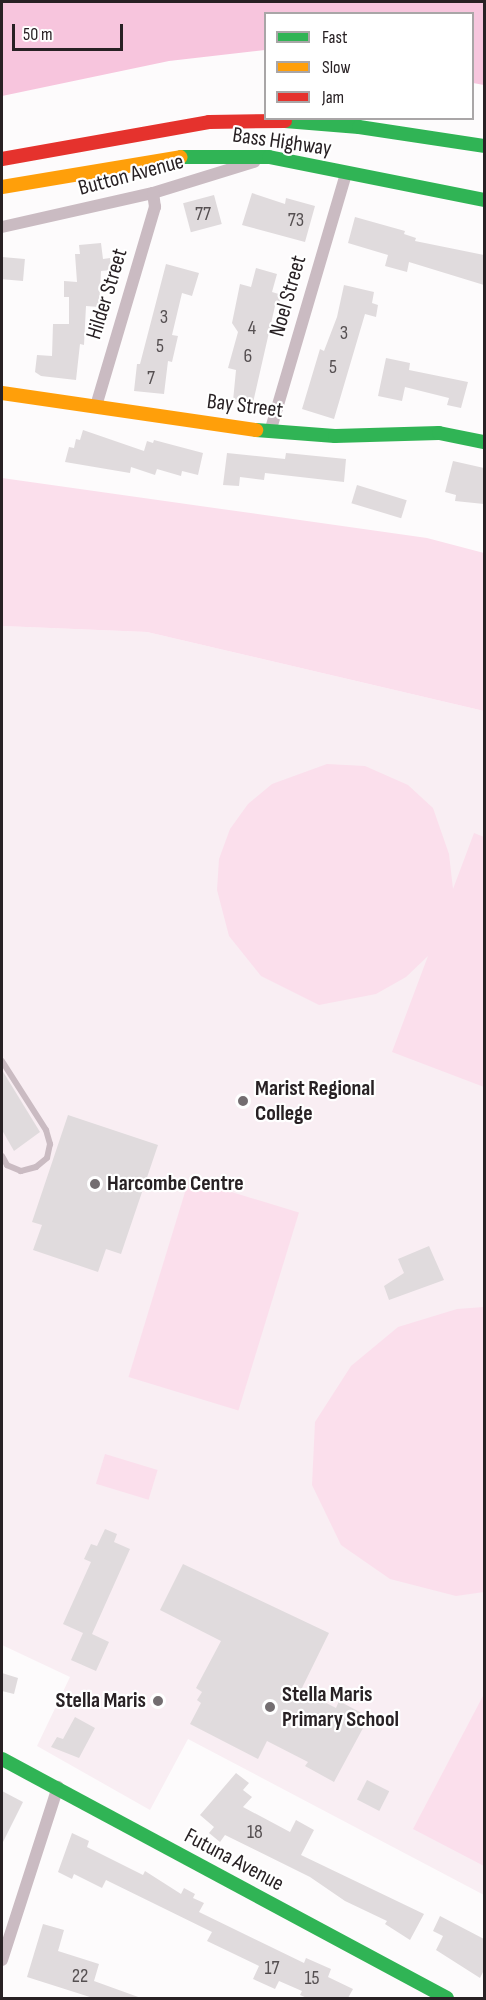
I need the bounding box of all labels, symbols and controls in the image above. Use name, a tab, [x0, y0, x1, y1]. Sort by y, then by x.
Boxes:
scale bar	[15, 12, 126, 50]
legend	[264, 12, 474, 120]
text: 50 m	[23, 24, 53, 45]
text: Fast	[322, 27, 347, 48]
text: Slow	[322, 57, 351, 78]
text: Jam	[322, 87, 344, 108]
street label: Bass Highway	[231, 122, 333, 162]
street label: Button Avenue	[75, 148, 187, 202]
house number: 77	[195, 202, 211, 226]
house number: 73	[288, 208, 304, 232]
street label: Hilder Street	[81, 245, 133, 343]
street label: Noel Street	[264, 252, 312, 340]
house number: 3	[160, 305, 168, 329]
house number: 4	[248, 316, 256, 340]
house number: 3	[340, 321, 348, 345]
house number: 5	[156, 334, 164, 358]
house number: 6	[244, 344, 252, 368]
house number: 5	[329, 355, 337, 379]
house number: 7	[147, 366, 155, 390]
street label: Bay Street	[205, 388, 285, 424]
place label: Marist Regional College	[255, 1075, 375, 1126]
marker: Marist Regional College	[236, 1094, 250, 1108]
place label: Harcombe Centre	[107, 1171, 244, 1197]
marker: Harcombe Centre	[88, 1177, 102, 1191]
place label: Stella Maris Primary School	[282, 1681, 399, 1732]
place label: Stella Maris	[56, 1688, 146, 1714]
marker: Stella Maris	[151, 1694, 165, 1708]
marker: Stella Maris Primary School	[263, 1700, 277, 1714]
house number: 18	[247, 1820, 263, 1844]
street label: Futuna Avenue	[180, 1823, 288, 1897]
house number: 17	[265, 1956, 279, 1980]
house number: 22	[72, 1964, 88, 1988]
house number: 15	[304, 1966, 320, 1990]

